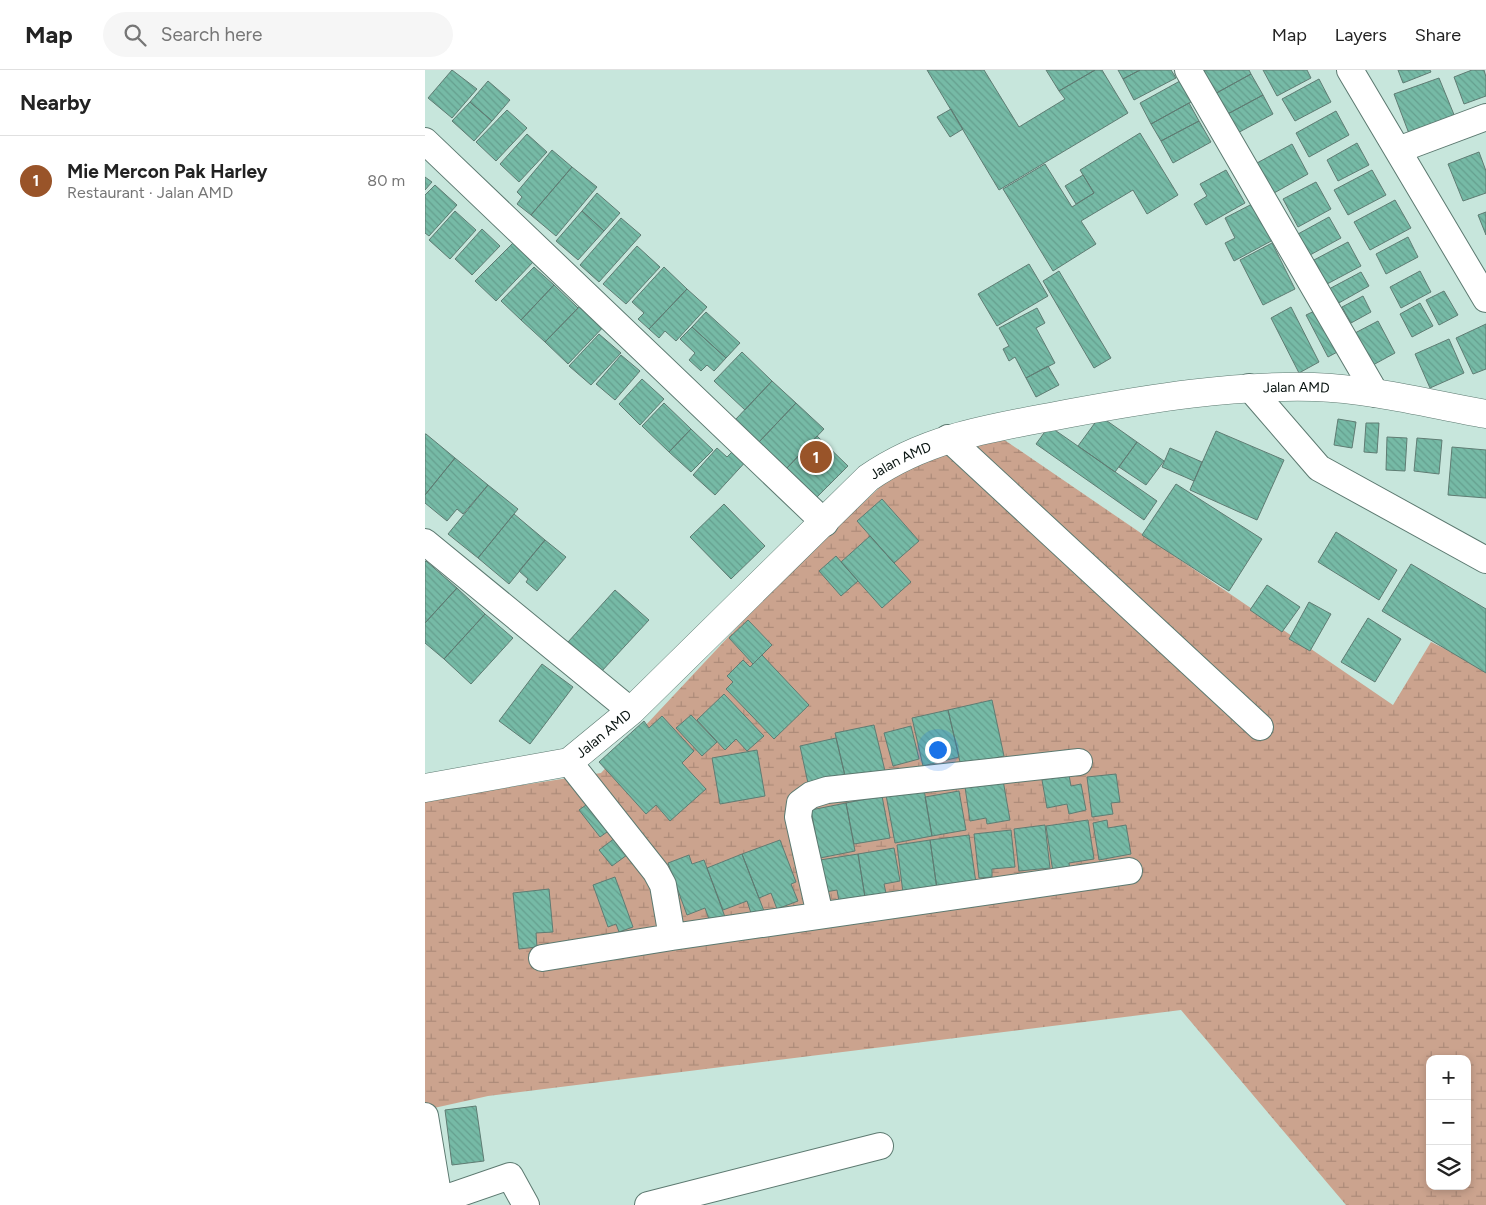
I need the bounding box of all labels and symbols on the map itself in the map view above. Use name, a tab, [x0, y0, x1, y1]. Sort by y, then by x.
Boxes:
street label: Jalan AMD	[1262, 378, 1330, 396]
pin: 1	[800, 438, 832, 476]
street label: Jalan AMD	[866, 438, 934, 483]
street label: Jalan AMD	[572, 706, 635, 761]
your location	[925, 737, 951, 763]

